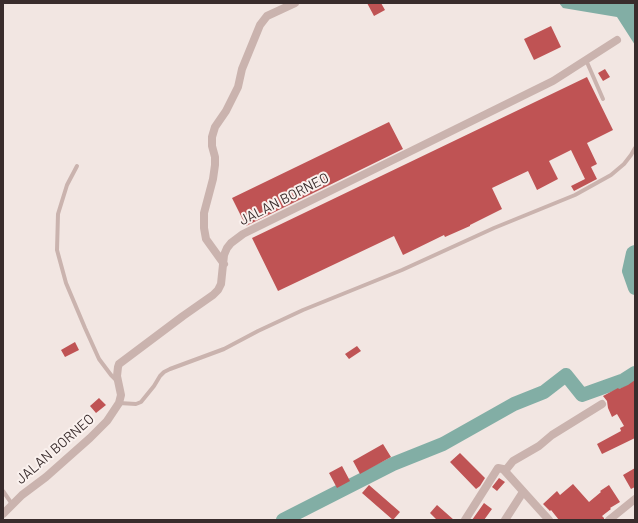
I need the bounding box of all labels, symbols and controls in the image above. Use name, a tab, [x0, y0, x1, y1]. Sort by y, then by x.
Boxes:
street label: JALAN BORNEO	[236, 169, 332, 229]
street label: JALAN BORNEO	[12, 410, 98, 488]

